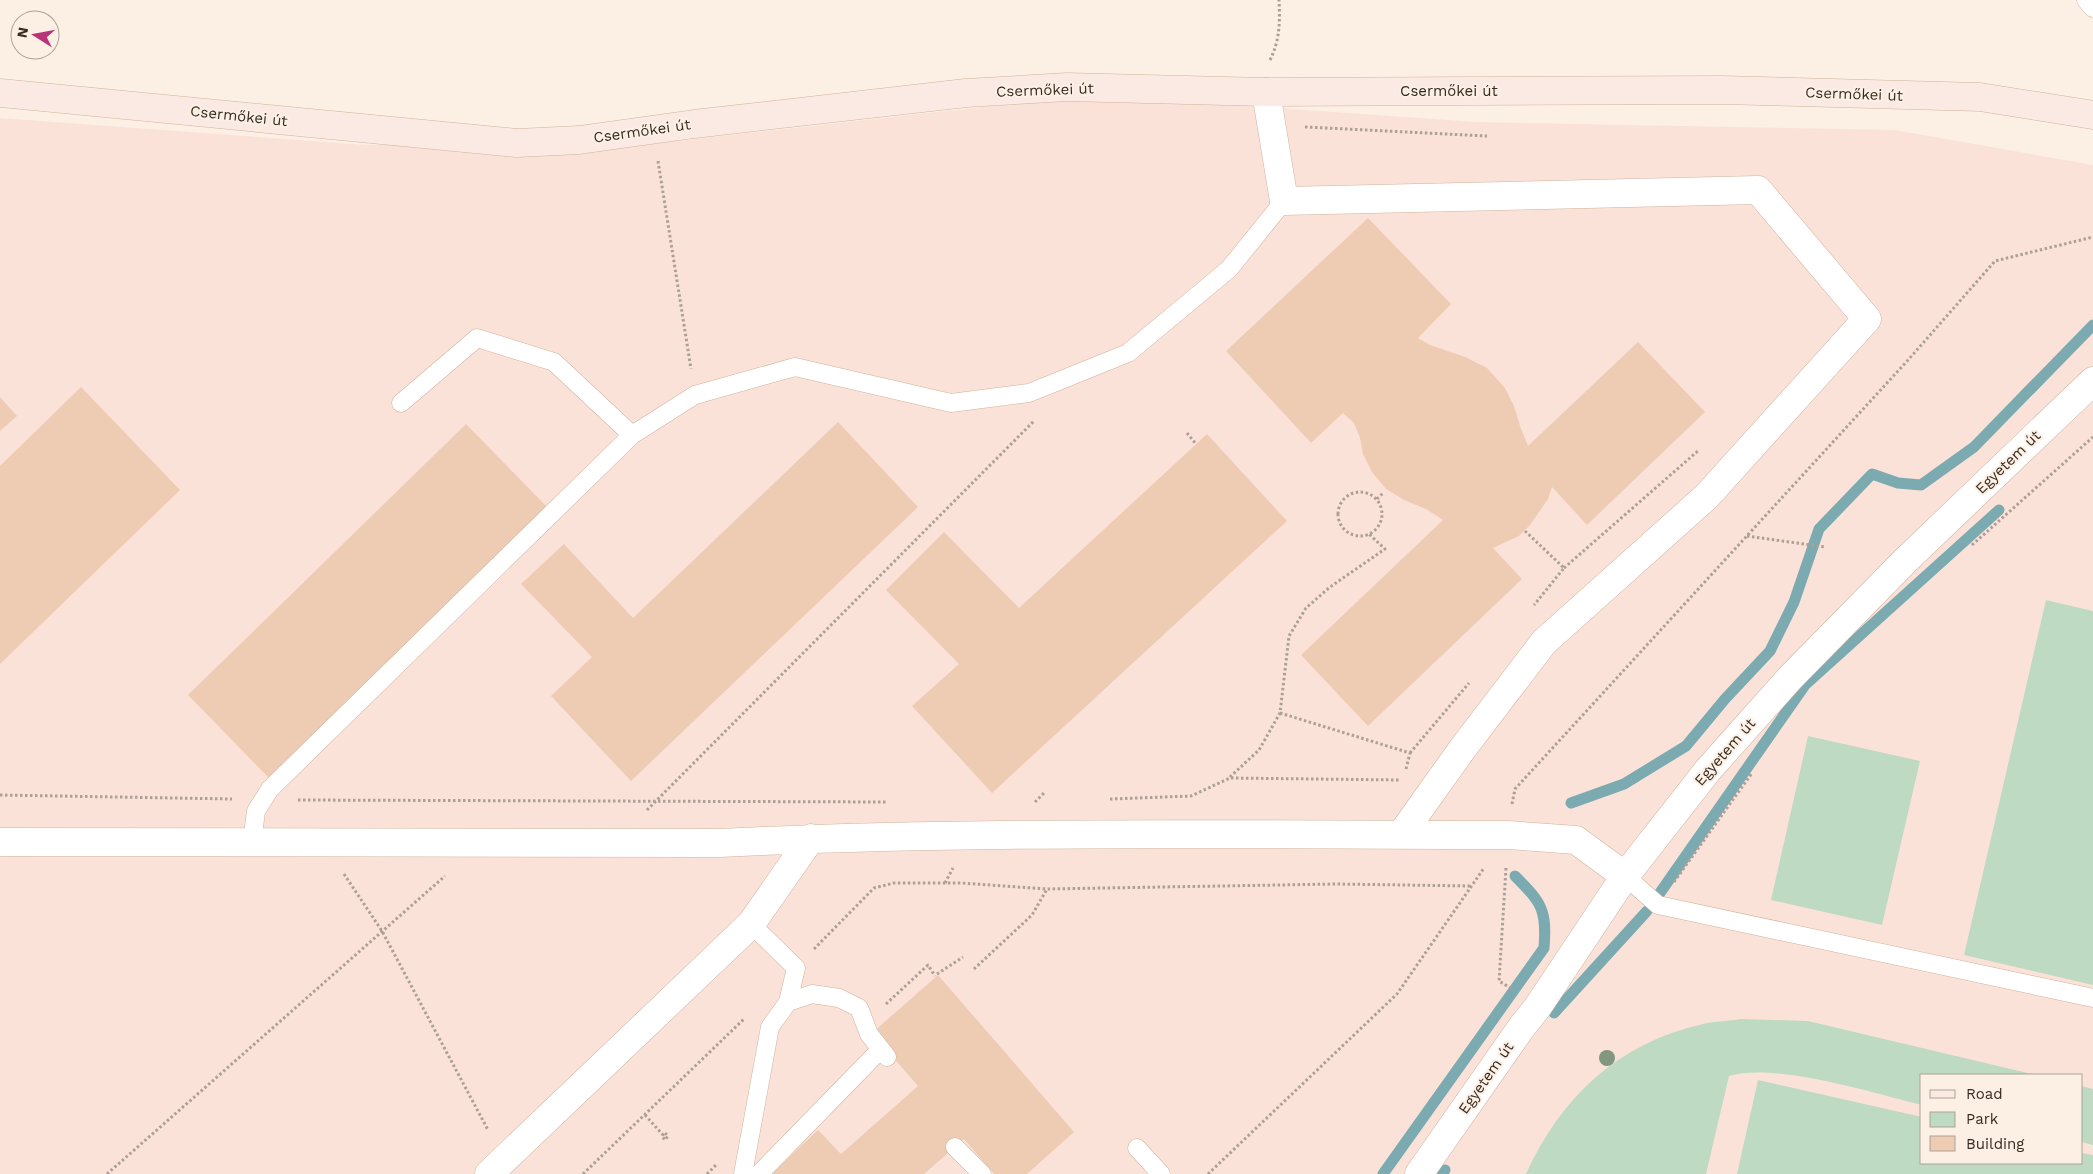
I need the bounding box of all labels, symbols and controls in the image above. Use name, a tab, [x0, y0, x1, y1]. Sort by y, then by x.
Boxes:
north arrow	[10, 10, 60, 60]
text: N	[13, 26, 31, 39]
street label: Csermőkei út	[996, 79, 1095, 101]
street label: Csermőkei út	[1400, 82, 1499, 100]
street label: Csermőkei út	[1805, 83, 1904, 105]
street label: Csermőkei út	[189, 102, 289, 130]
street label: Csermőkei út	[592, 115, 692, 147]
street label: Egyetem út	[1972, 426, 2045, 498]
street label: Egyetem út	[1691, 714, 1760, 789]
street label: Egyetem út	[1455, 1038, 1518, 1117]
legend	[1920, 1074, 2083, 1164]
text: Road	[1966, 1085, 2003, 1103]
text: Park	[1966, 1110, 1999, 1128]
text: Building	[1966, 1135, 2024, 1153]

